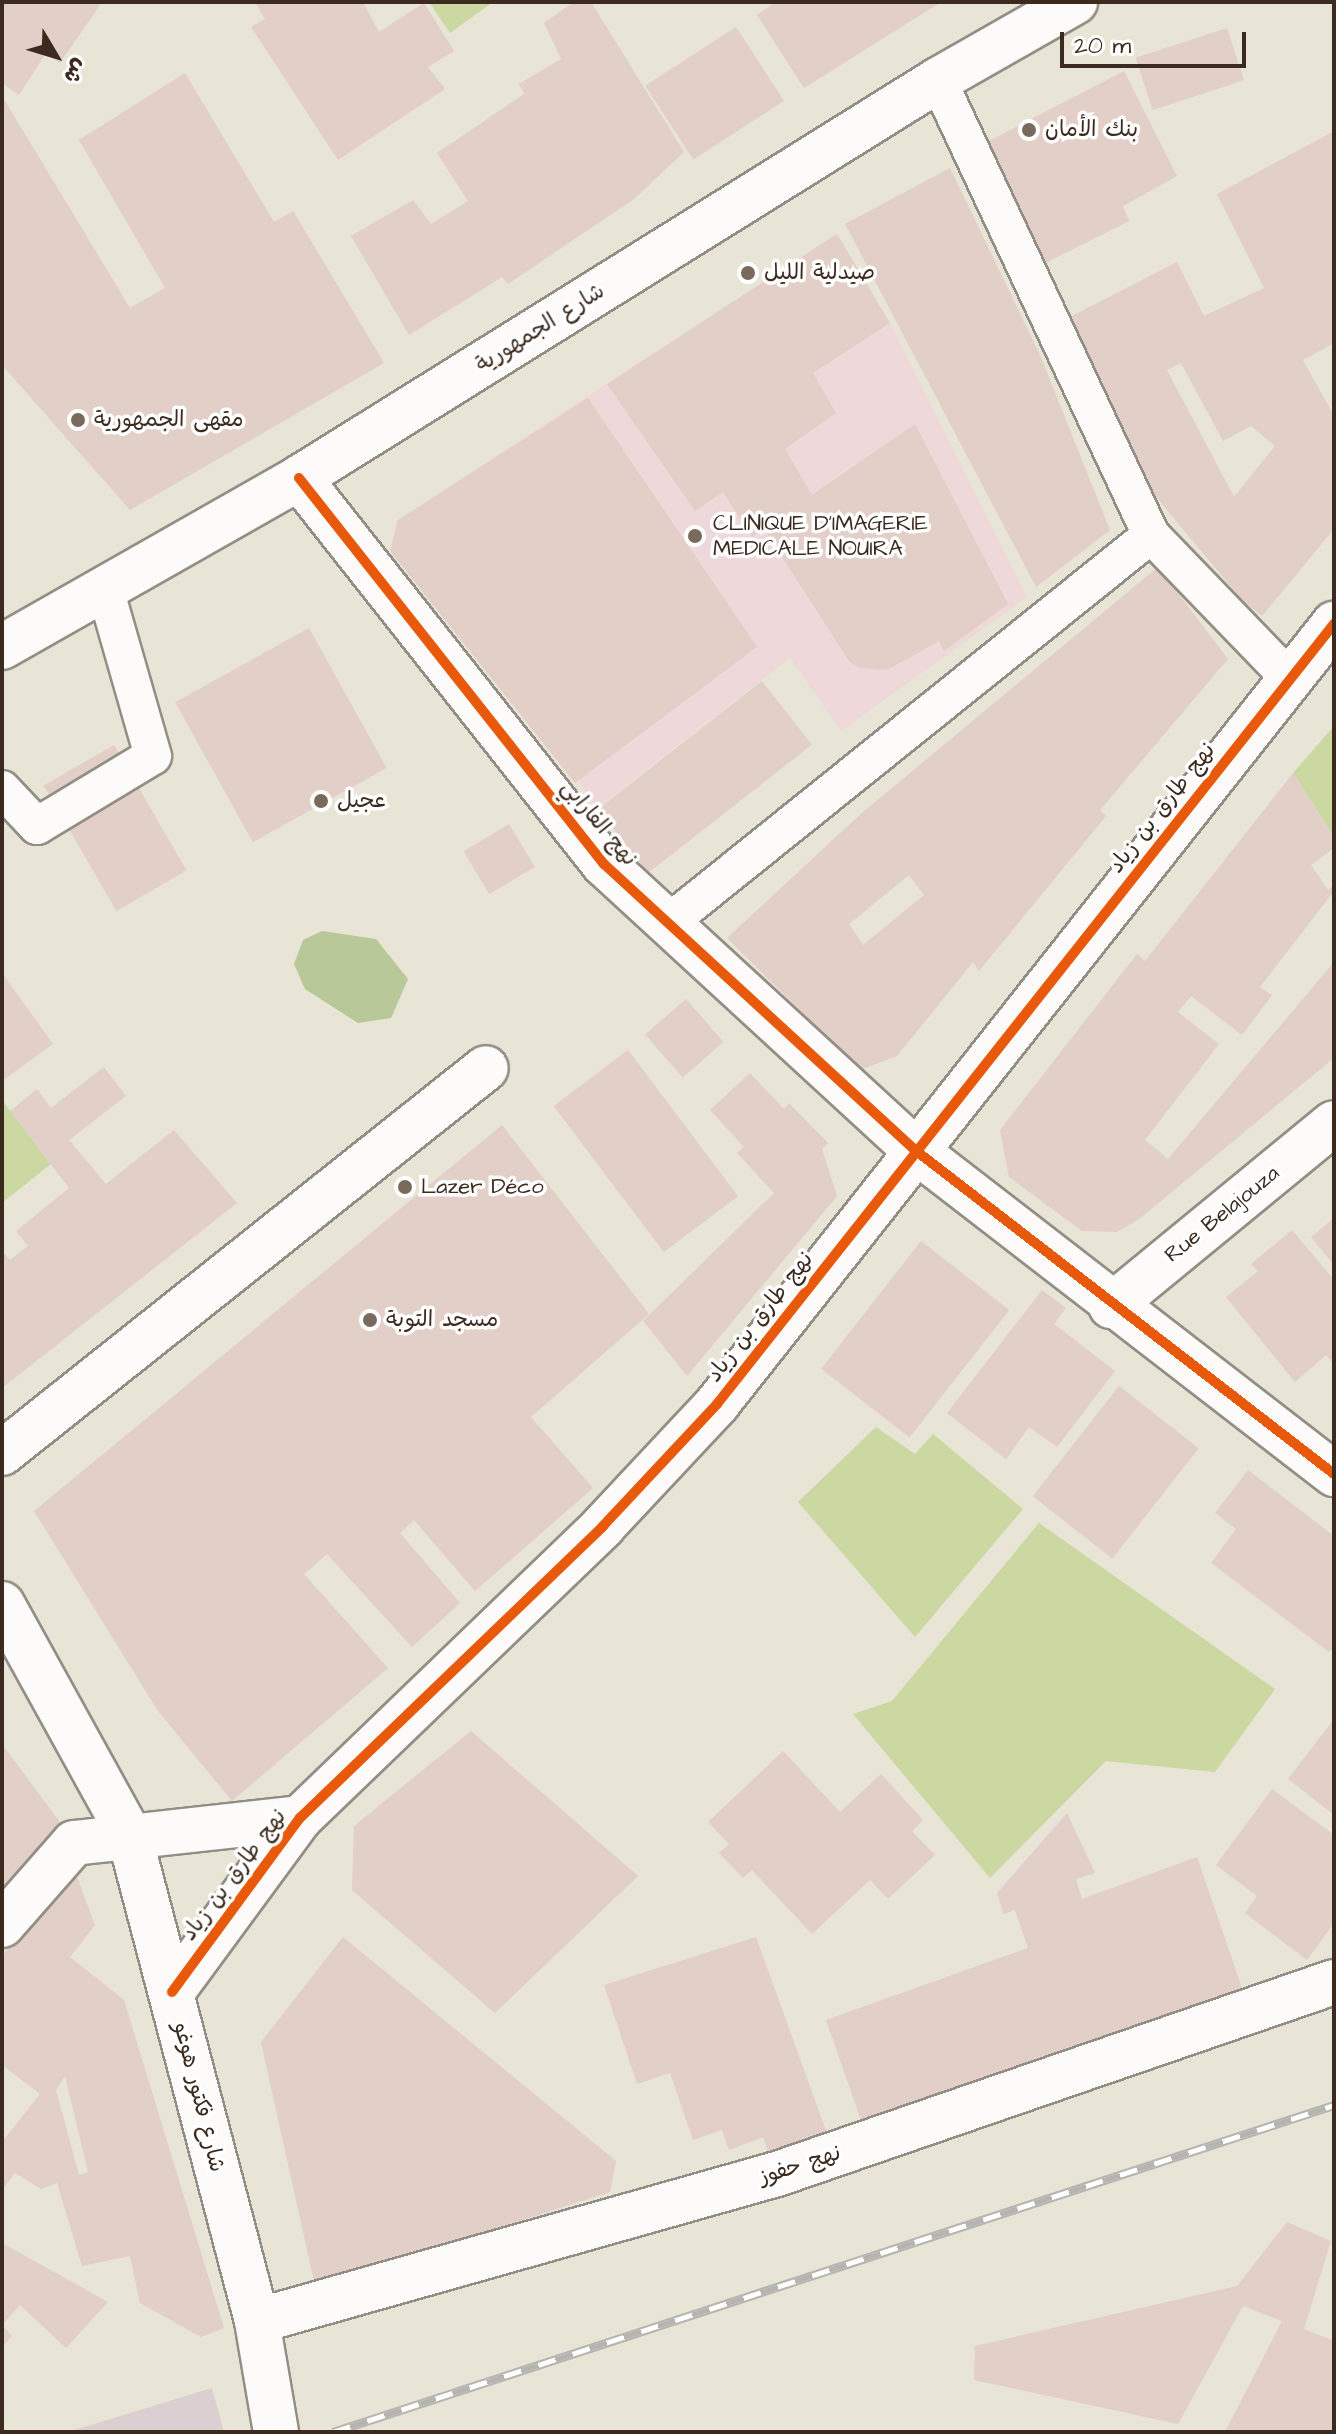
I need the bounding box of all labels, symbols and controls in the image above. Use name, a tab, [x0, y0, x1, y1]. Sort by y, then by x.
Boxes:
north arrow	[16, 16, 96, 96]
scale bar	[1064, 16, 1250, 66]
text: 20 m	[1074, 29, 1131, 63]
text: ش	[56, 52, 95, 90]
place label: بنك الأمان	[1045, 117, 1138, 143]
marker: بنك الأمان	[1020, 121, 1038, 139]
place label: صيدلية الليل	[764, 260, 875, 286]
marker: صيدلية الليل	[739, 264, 757, 282]
street label: شارع الجمهورية	[471, 278, 609, 378]
place label: مقهى الجمهورية	[94, 407, 244, 433]
marker: مقهى الجمهورية	[69, 411, 87, 429]
place label: CLINIQUE D'IMAGERIE MEDICALE NOUIRA	[713, 510, 928, 562]
marker: CLINIQUE D'IMAGERIE MEDICALE NOUIRA	[684, 525, 706, 547]
street label: نهج طارق بن زياد	[1103, 738, 1221, 878]
street label: نهج الفارابي	[555, 775, 643, 871]
place label: عجيل	[337, 788, 386, 814]
marker: عجيل	[312, 792, 330, 810]
street label: Rue Belajouza	[1160, 1160, 1284, 1268]
place label: Lazer Déco	[421, 1174, 544, 1200]
marker: Lazer Déco	[396, 1178, 414, 1196]
street label: نهج طارق بن زياد	[701, 1247, 819, 1387]
place label: مسجد التوبة	[386, 1307, 498, 1333]
marker: مسجد التوبة	[361, 1311, 379, 1329]
street label: نهج طارق بن زياد	[176, 1804, 292, 1946]
street label: شارع فكتور هوغو	[168, 2019, 230, 2175]
street label: نهج حفوز	[756, 2139, 844, 2191]

